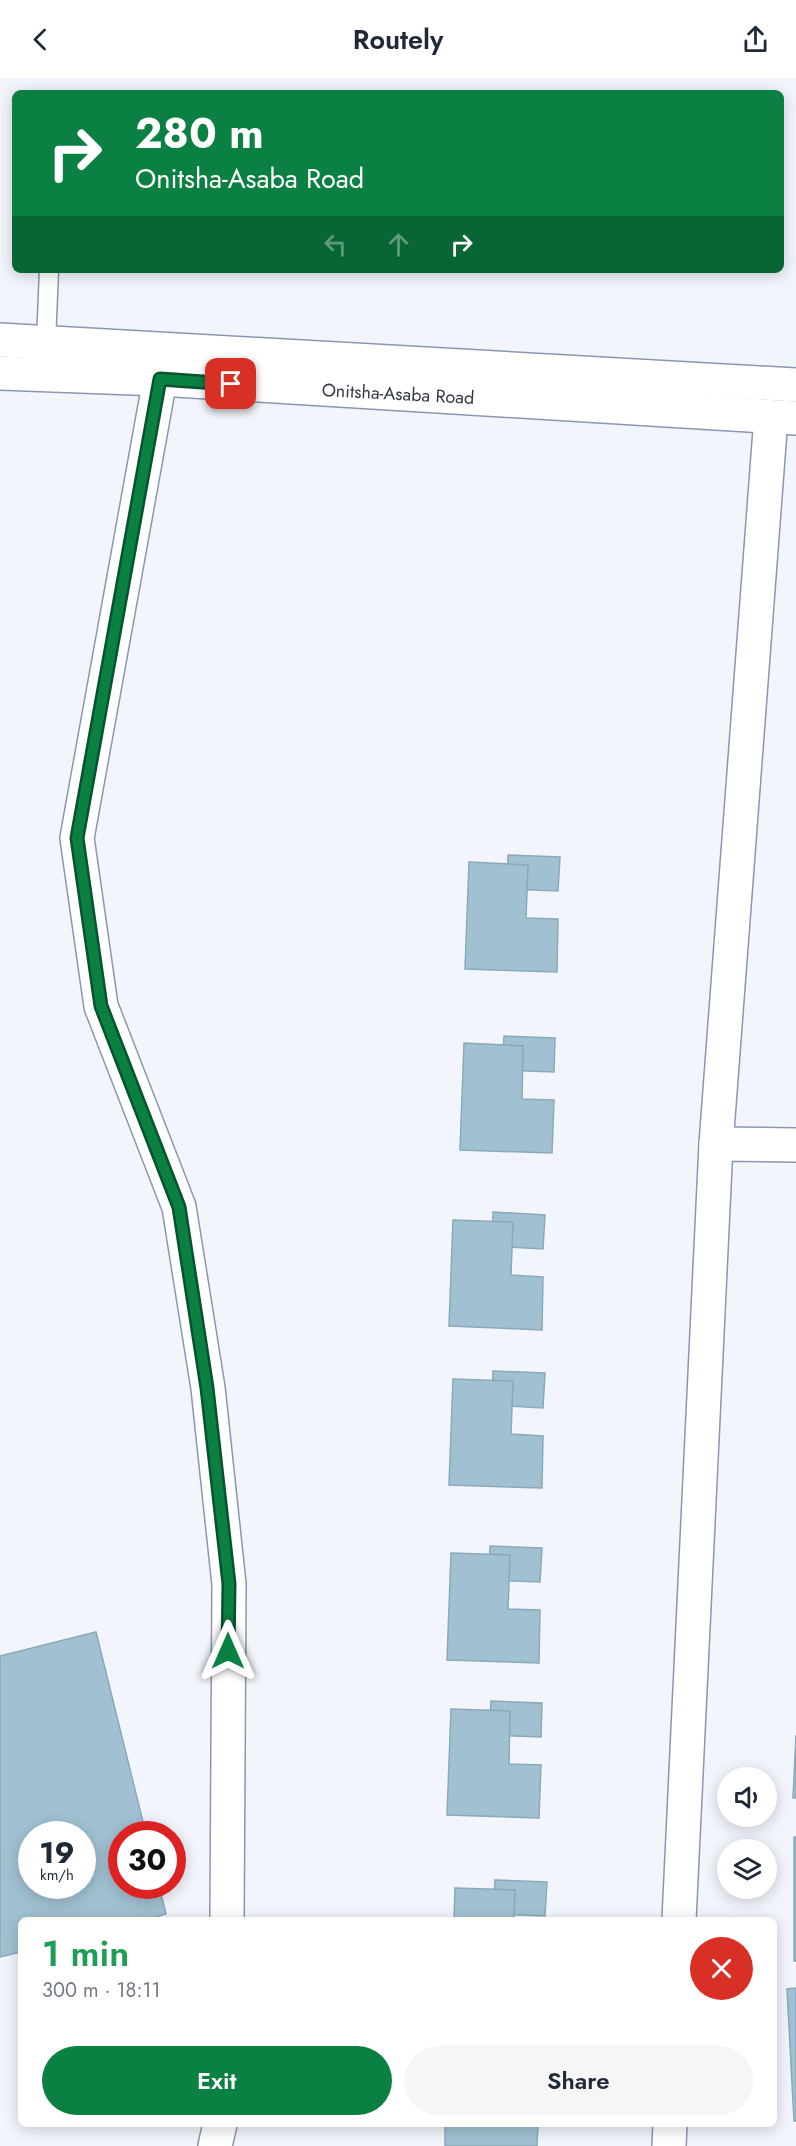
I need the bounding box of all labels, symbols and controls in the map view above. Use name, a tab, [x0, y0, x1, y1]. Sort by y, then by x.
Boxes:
text: Routely	[353, 20, 443, 59]
icon: back	[24, 23, 57, 56]
icon: share	[739, 23, 772, 56]
text: 280 m	[135, 103, 264, 164]
icon: right	[36, 114, 114, 192]
text: Onitsha-Asaba Road	[135, 159, 364, 198]
icon: left	[319, 228, 352, 261]
icon: ahead	[382, 228, 415, 261]
icon: right	[445, 228, 478, 261]
pin	[205, 358, 256, 409]
icon: arrive	[214, 367, 247, 400]
street label: Onitsha-Asaba Road	[321, 377, 475, 411]
position arrow	[196, 1619, 260, 1683]
map controls	[717, 1767, 777, 1899]
button: sound	[717, 1767, 777, 1827]
speed limit sign: 30	[108, 1821, 186, 1899]
text: 19	[39, 1831, 75, 1874]
button: layers	[717, 1839, 777, 1899]
text: km/h	[40, 1864, 74, 1886]
text: 1 min	[42, 1927, 129, 1979]
button: close	[690, 1937, 753, 2000]
text: 300 m · 18:11	[42, 1976, 160, 2005]
button: Exit	[42, 2046, 392, 2115]
button: Share	[404, 2046, 753, 2115]

